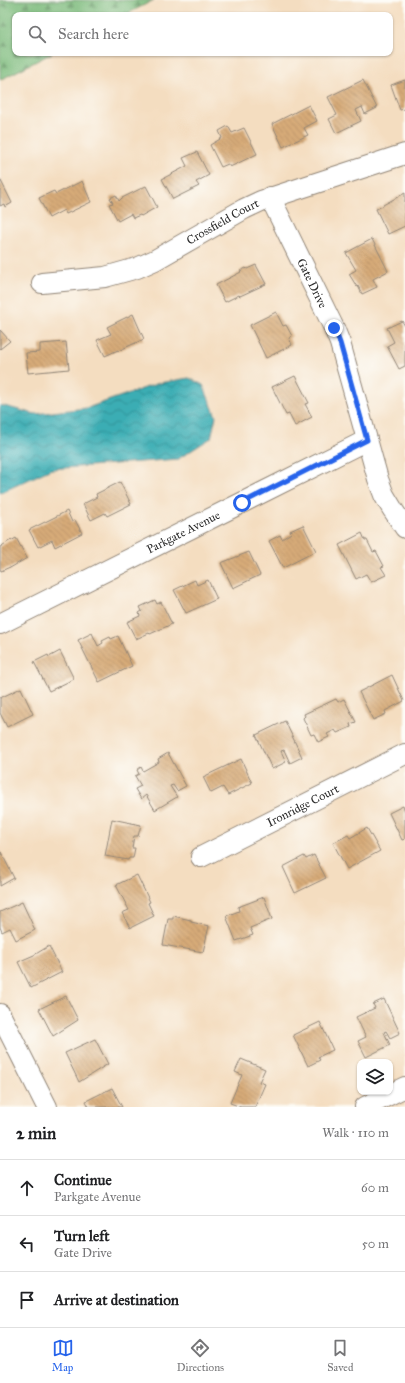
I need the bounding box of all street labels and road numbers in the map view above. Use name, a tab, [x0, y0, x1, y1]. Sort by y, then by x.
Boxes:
street label: Crossfield Court	[184, 196, 262, 247]
street label: Gate Drive	[294, 256, 330, 310]
street label: Parkgate Avenue	[144, 508, 222, 556]
street label: Ironridge Court	[264, 781, 342, 830]

